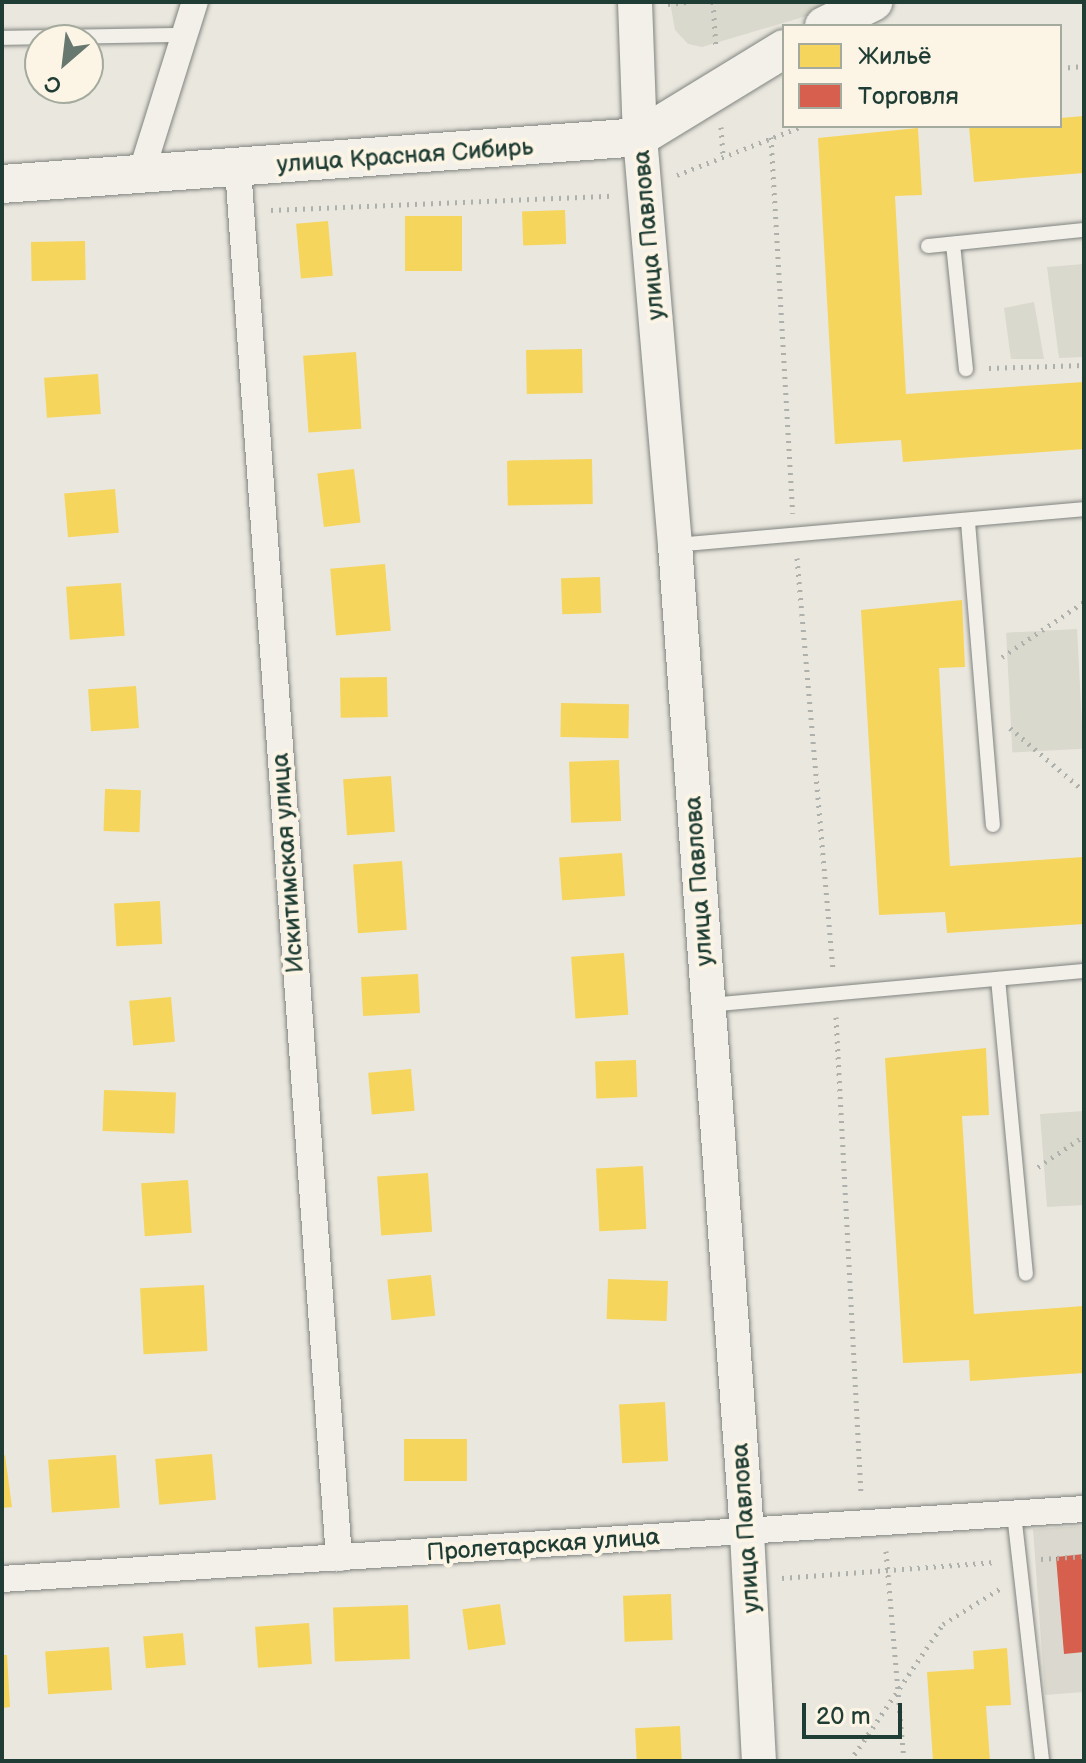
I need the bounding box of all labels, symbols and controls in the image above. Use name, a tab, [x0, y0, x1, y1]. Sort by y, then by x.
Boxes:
north arrow	[24, 24, 104, 104]
legend	[782, 24, 1062, 128]
text: Жильё	[858, 42, 931, 71]
text: С	[40, 68, 67, 99]
text: Торговля	[858, 82, 959, 111]
street label: улица Красная Сибирь	[276, 133, 534, 179]
street label: улица Павлова	[627, 149, 671, 321]
street label: Искитимская улица	[266, 752, 310, 974]
street label: улица Павлова	[679, 795, 719, 967]
street label: улица Павлова	[726, 1442, 766, 1614]
street label: Пролетарская улица	[425, 1522, 661, 1568]
scale bar	[806, 1687, 906, 1737]
text: 20 m	[816, 1702, 871, 1731]

